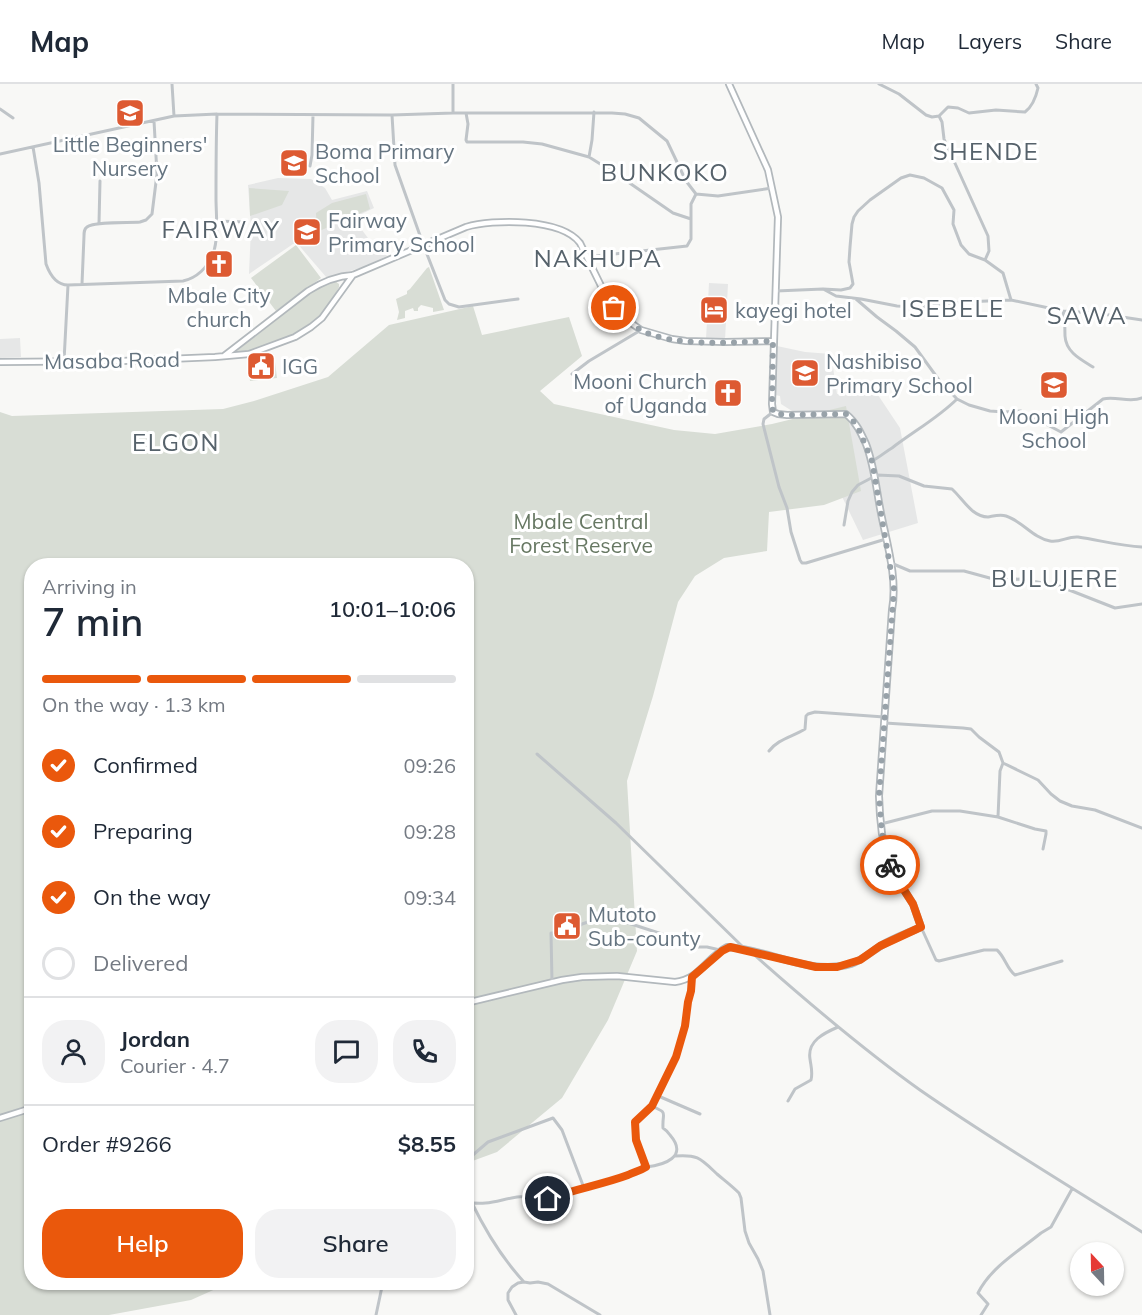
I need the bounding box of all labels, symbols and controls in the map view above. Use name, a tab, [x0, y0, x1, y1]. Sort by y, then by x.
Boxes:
text: Map	[30, 24, 89, 59]
text: Map	[882, 28, 925, 54]
text: Layers	[958, 28, 1022, 54]
text: Share	[1055, 28, 1112, 54]
school or university icon: Little Beginners' Nursery	[114, 97, 146, 129]
place label: Little Beginners' Nursery	[53, 131, 207, 181]
district label: SHENDE	[933, 136, 1039, 166]
place label: Boma Primary School	[315, 138, 454, 188]
school or university icon: Boma Primary School	[278, 147, 310, 179]
district label: BUNKOKO	[601, 157, 729, 187]
place label: Fairway Primary School	[328, 207, 475, 257]
district label: FAIRWAY	[162, 214, 280, 244]
school or university icon: Fairway Primary School	[291, 216, 323, 248]
district label: NAKHUPA	[534, 243, 662, 273]
church icon: Mbale City church	[203, 248, 235, 280]
place label: Mbale City church	[167, 282, 271, 332]
pin	[588, 282, 639, 333]
icon: bag	[597, 291, 630, 324]
district label: ISEBELE	[901, 293, 1005, 323]
hotel icon: kayegi hotel	[698, 294, 730, 326]
place label: kayegi hotel	[735, 297, 852, 323]
district label: SAWA	[1047, 300, 1127, 330]
street label: Masaba Road	[44, 346, 180, 374]
place label: Nashibiso Primary School	[826, 348, 973, 398]
public building icon: IGG	[245, 350, 277, 382]
place label: IGG	[282, 353, 318, 379]
school or university icon: Nashibiso Primary School	[789, 357, 821, 389]
place label: Mooni Church of Uganda	[573, 368, 707, 418]
school or university icon: Mooni High School	[1038, 369, 1070, 401]
church icon: Mooni Church of Uganda	[712, 377, 744, 409]
place label: Mooni High School	[999, 403, 1109, 453]
district label: ELGON	[132, 427, 220, 457]
park label: Mbale Central Forest Reserve	[509, 508, 653, 558]
district label: BULUJERE	[991, 563, 1119, 593]
text: Arriving in	[42, 574, 137, 599]
text: 10:01–10:06	[329, 595, 456, 623]
text: 7 min	[42, 597, 143, 646]
text: On the way · 1.3 km	[42, 692, 226, 717]
icon: check	[42, 749, 75, 782]
text: Confirmed	[93, 751, 198, 779]
text: 09:26	[403, 753, 456, 778]
icon: check	[42, 815, 75, 848]
text: Preparing	[93, 817, 193, 845]
text: 09:28	[403, 819, 456, 844]
courier	[860, 835, 920, 895]
icon: bike	[874, 849, 907, 882]
icon: check	[42, 881, 75, 914]
text: On the way	[93, 883, 211, 911]
text: 09:34	[403, 885, 456, 910]
place label: Mutoto Sub-county	[588, 901, 701, 951]
public building icon: Mutoto Sub-county	[551, 910, 583, 942]
text: Delivered	[93, 949, 188, 977]
button: person	[42, 1020, 105, 1083]
button: chat	[315, 1020, 378, 1083]
button: phone	[393, 1020, 456, 1083]
text: Jordan	[120, 1025, 190, 1053]
text: Courier · 4.7	[120, 1053, 230, 1078]
text: Order #9266	[42, 1130, 172, 1158]
text: $8.55	[398, 1130, 456, 1158]
pin	[522, 1173, 573, 1224]
icon: home	[531, 1182, 564, 1215]
button: Help	[42, 1209, 243, 1278]
button: Share	[255, 1209, 456, 1278]
north arrow	[1070, 1242, 1124, 1296]
map controls	[1070, 1242, 1124, 1296]

